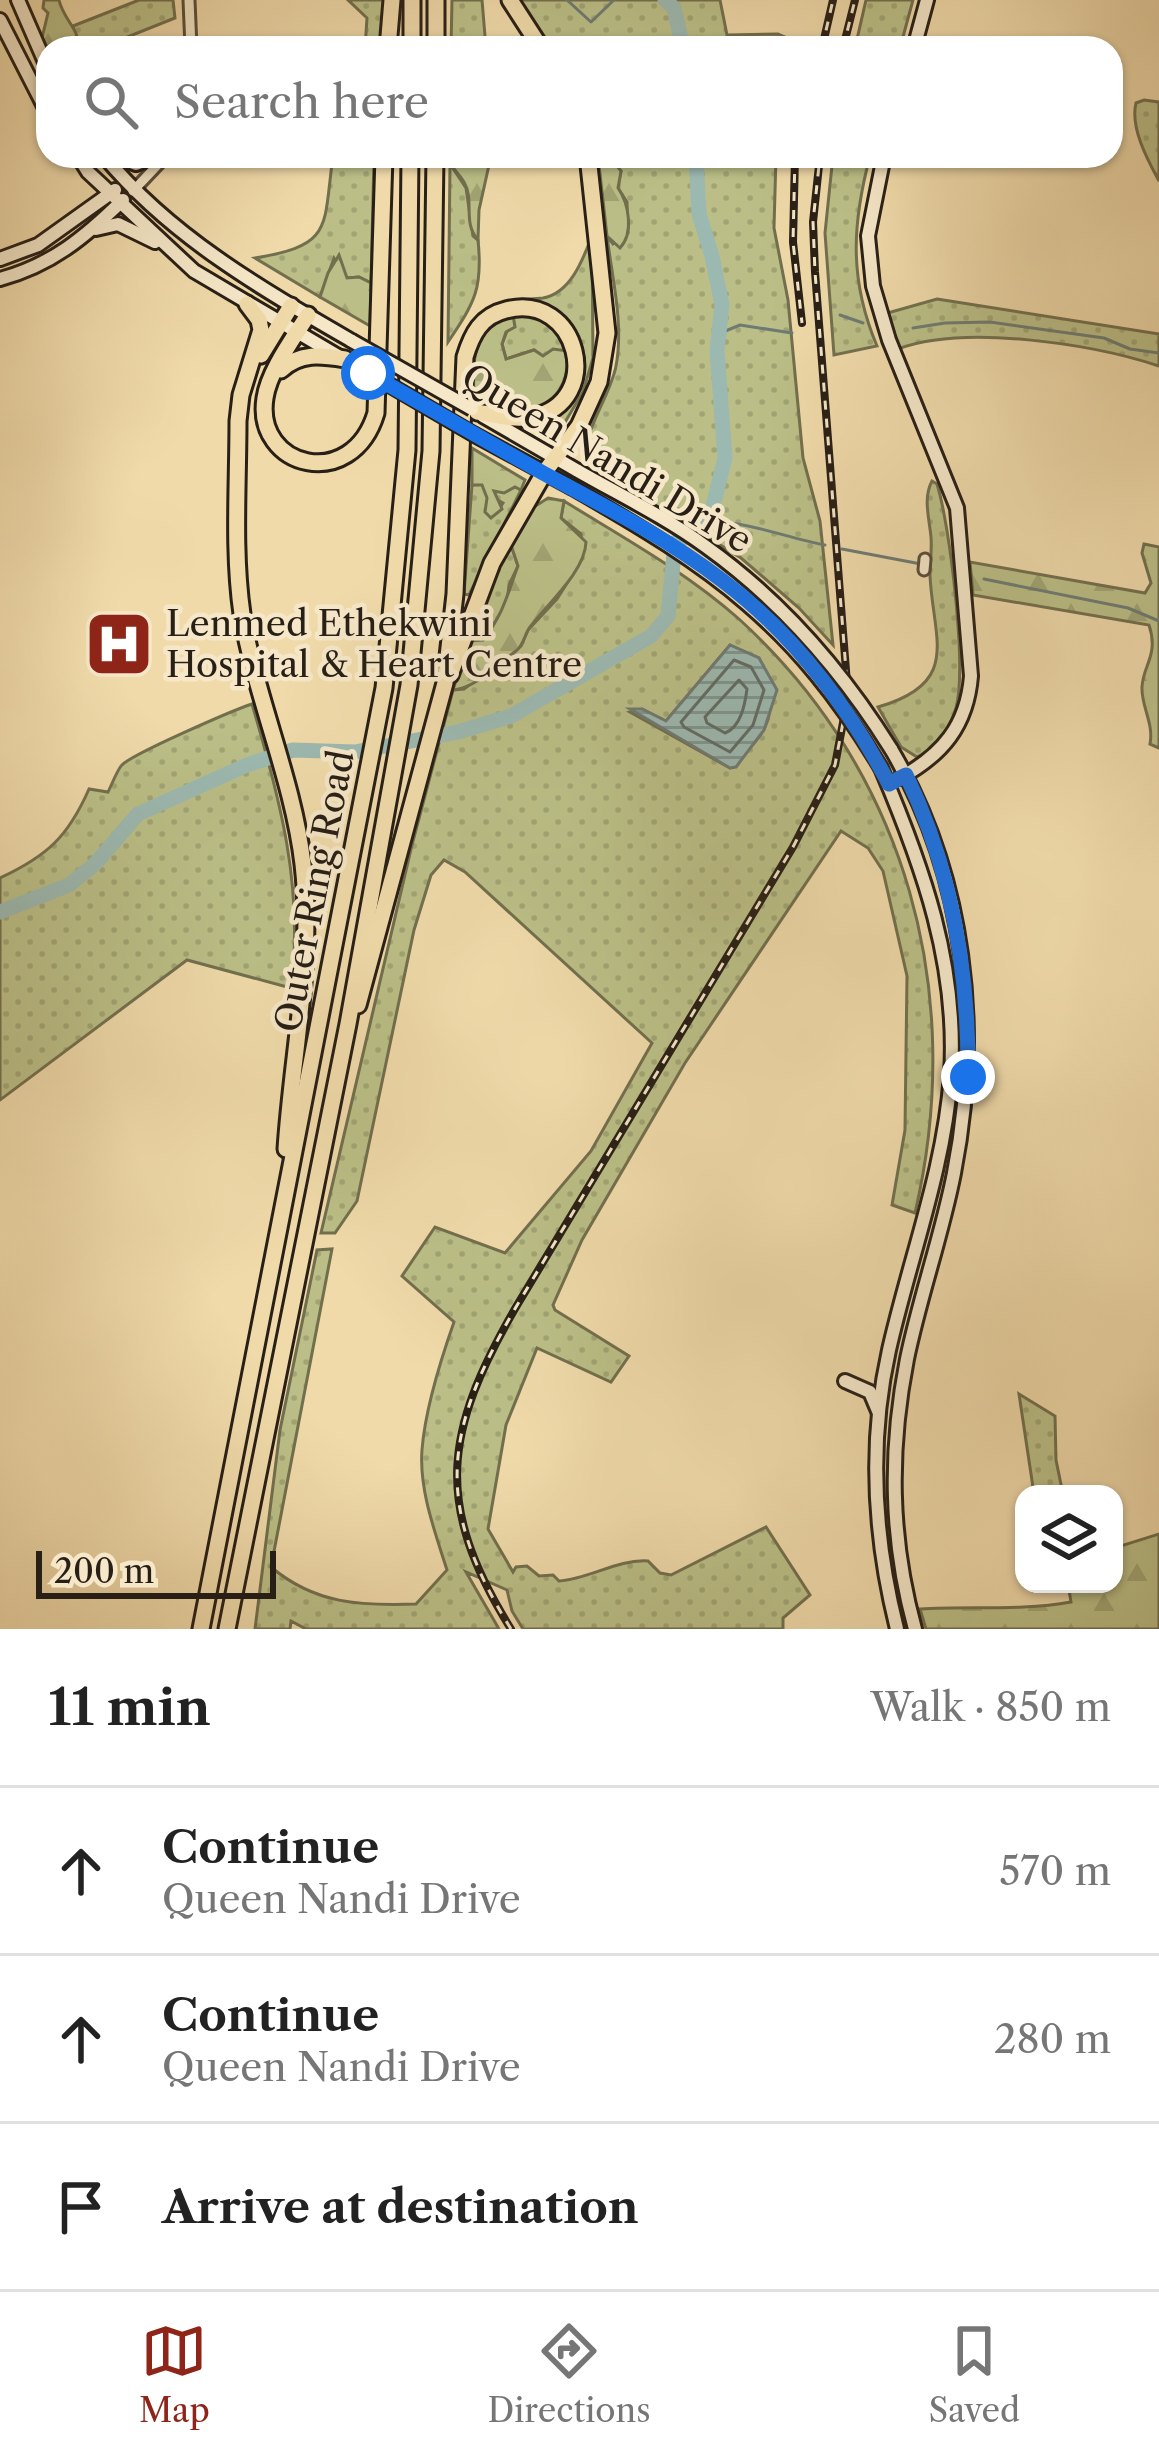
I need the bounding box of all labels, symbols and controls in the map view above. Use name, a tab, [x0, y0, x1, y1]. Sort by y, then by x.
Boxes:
search box	[36, 36, 1123, 168]
icon: search	[78, 69, 144, 135]
text: Search here	[174, 74, 429, 130]
route start	[341, 346, 395, 400]
street label: Queen Nandi Drive	[454, 354, 760, 562]
place label: Lenmed Ethekwini Hospital & Heart Centre	[166, 601, 582, 686]
hospital icon: Lenmed Ethekwini Hospital & Heart Centre	[84, 609, 154, 679]
street label: Outer Ring Road	[265, 746, 363, 1036]
route end	[941, 1050, 995, 1104]
map controls	[1015, 1485, 1123, 1593]
button: layers	[1015, 1485, 1123, 1593]
scale bar	[36, 1545, 276, 1598]
text: 200 m	[54, 1551, 154, 1592]
text: 11 min	[48, 1676, 211, 1738]
text: Walk · 850 m	[870, 1683, 1111, 1731]
text: Continue	[162, 1819, 379, 1875]
icon: ahead	[48, 1838, 114, 1904]
text: 570 m	[999, 1847, 1111, 1895]
text: Queen Nandi Drive	[162, 1875, 521, 1923]
text: Continue	[162, 1987, 379, 2043]
icon: ahead	[48, 2006, 114, 2072]
text: 280 m	[994, 2015, 1111, 2063]
text: Queen Nandi Drive	[162, 2043, 521, 2091]
icon: arrive	[48, 2174, 114, 2240]
text: Arrive at destination	[162, 2179, 639, 2235]
tab: Map	[139, 2318, 210, 2431]
tab: Directions	[488, 2318, 651, 2431]
tab: Saved	[928, 2318, 1020, 2431]

